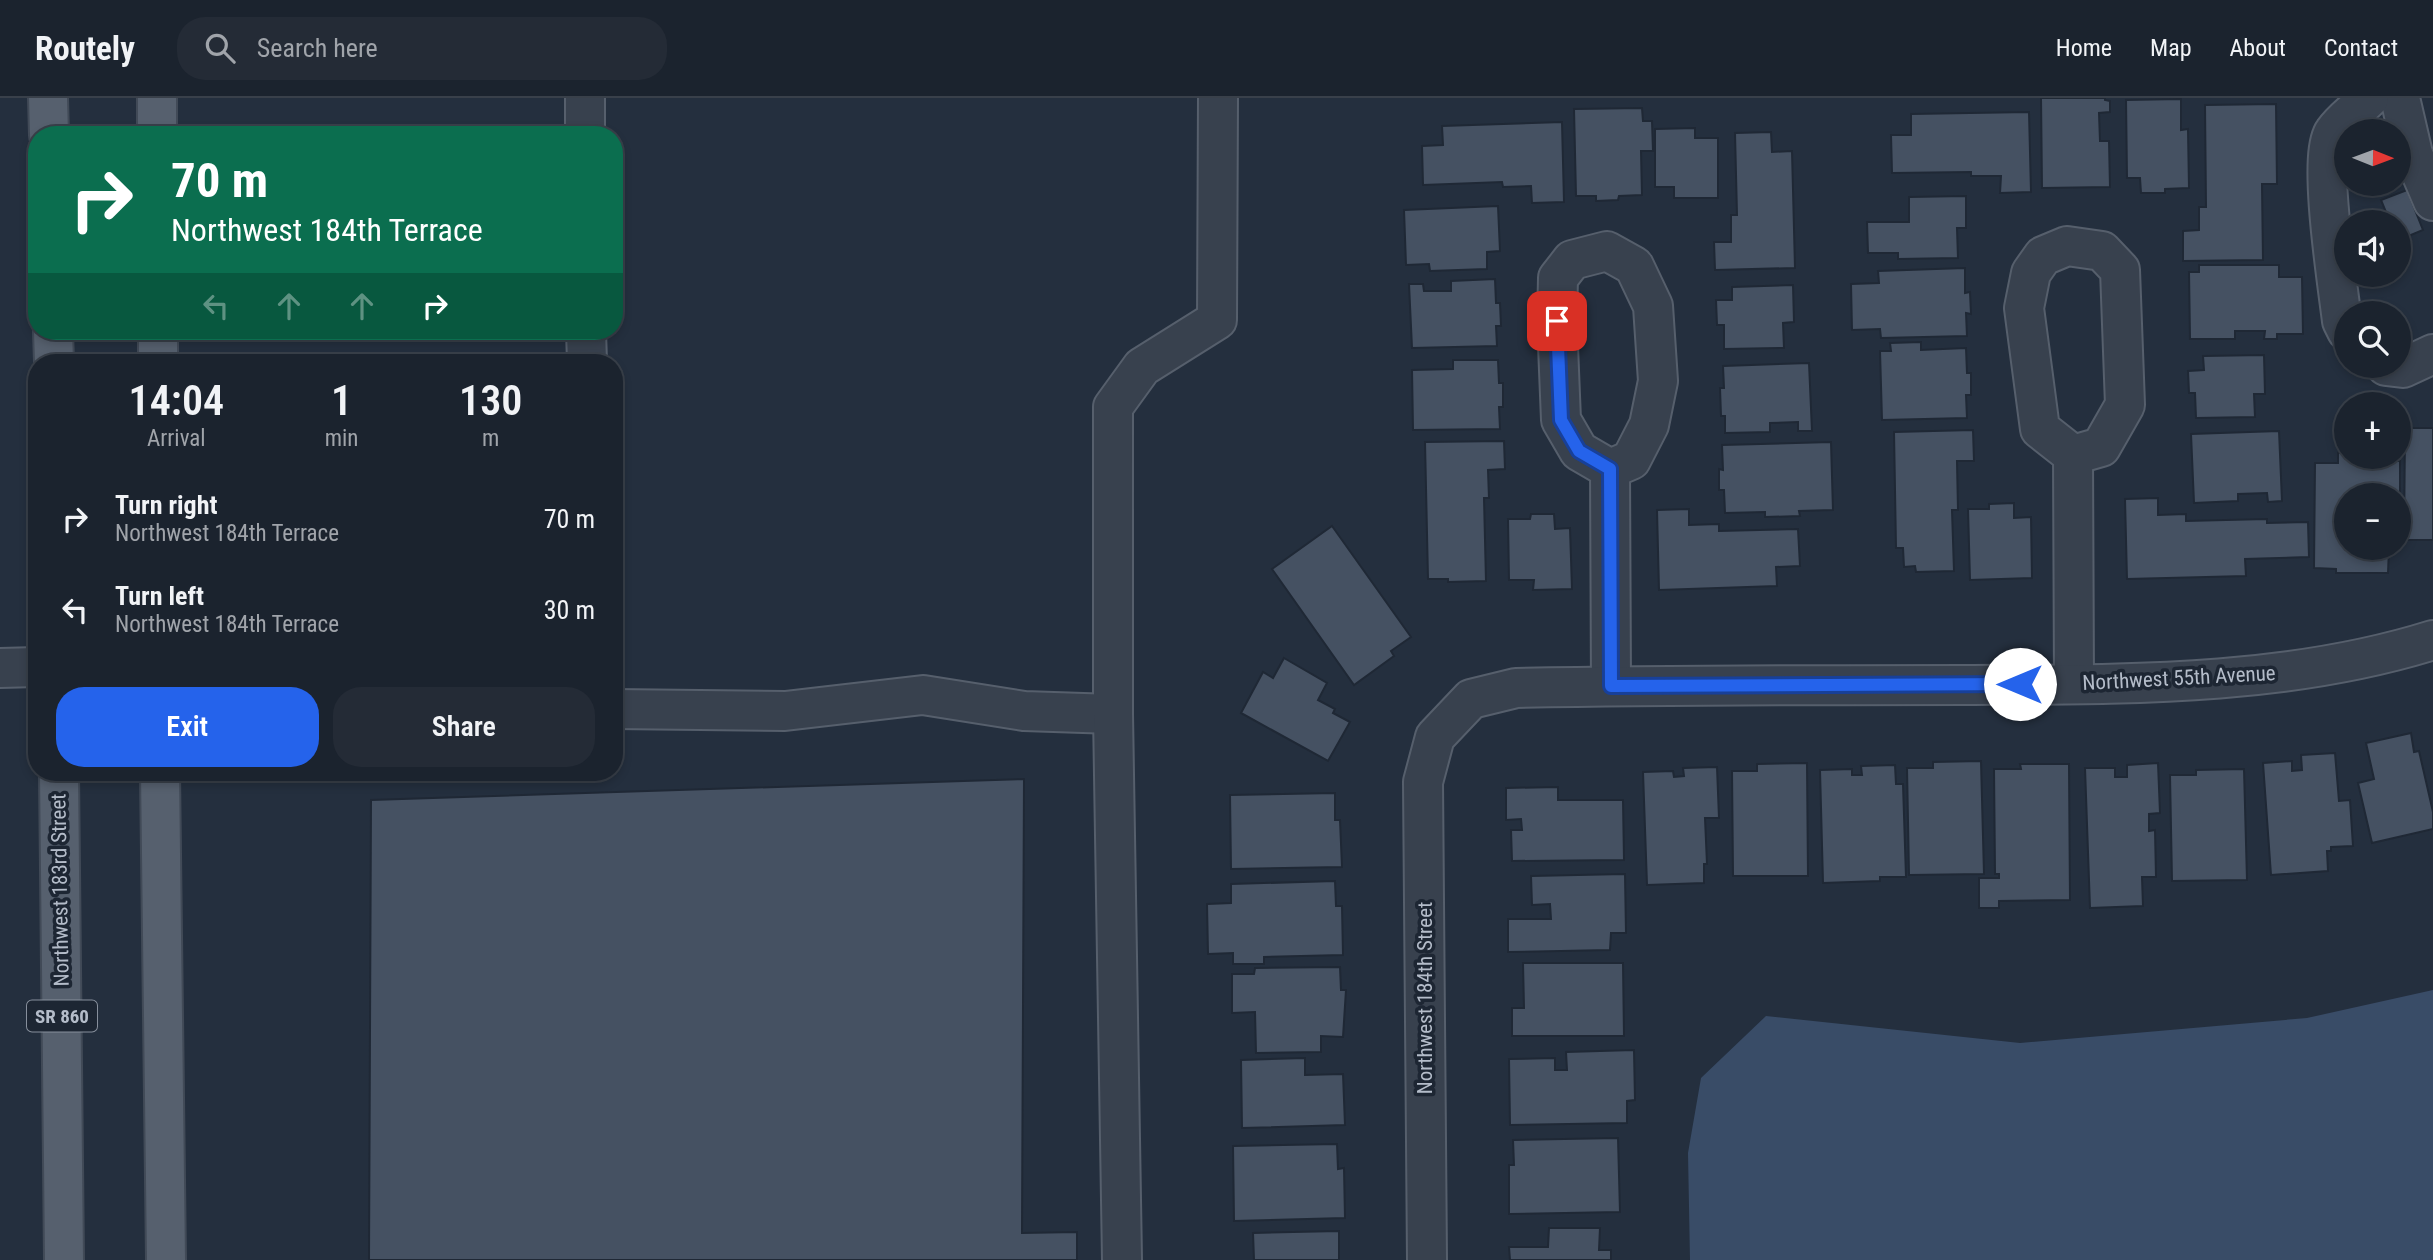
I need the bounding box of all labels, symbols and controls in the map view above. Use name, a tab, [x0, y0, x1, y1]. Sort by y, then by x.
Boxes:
search box	[177, 17, 667, 80]
text: Routely	[35, 29, 135, 68]
icon: search	[201, 29, 239, 67]
text: Search here	[257, 33, 378, 63]
text: Home	[2056, 34, 2112, 62]
text: Map	[2150, 34, 2192, 62]
text: About	[2230, 34, 2286, 62]
text: Contact	[2324, 34, 2398, 62]
north arrow	[2334, 119, 2412, 196]
map controls	[2334, 119, 2411, 560]
text: 70 m	[171, 152, 268, 209]
icon: right	[56, 154, 147, 245]
button: sound	[2334, 210, 2411, 287]
text: Northwest 184th Terrace	[171, 211, 483, 249]
icon: left	[197, 287, 235, 325]
icon: ahead	[270, 287, 308, 325]
icon: ahead	[343, 287, 381, 325]
icon: right	[416, 287, 454, 325]
pin	[1527, 291, 1587, 351]
button: search	[2334, 301, 2411, 378]
icon: arrive	[1538, 302, 1576, 340]
text: 14:04	[129, 376, 224, 425]
text: 1	[331, 376, 352, 425]
text: 130	[459, 376, 522, 425]
button: +	[2334, 392, 2411, 469]
text: Arrival	[147, 425, 206, 452]
text: min	[325, 425, 358, 452]
text: m	[482, 425, 499, 452]
button: −	[2334, 483, 2411, 560]
text: Turn right	[115, 490, 217, 520]
icon: right	[56, 500, 94, 538]
text: 70 m	[544, 504, 595, 534]
text: Northwest 184th Terrace	[115, 520, 339, 547]
text: Turn left	[115, 581, 204, 611]
icon: left	[56, 591, 94, 629]
text: 30 m	[544, 595, 595, 625]
text: Northwest 184th Terrace	[115, 611, 339, 638]
position arrow	[1983, 647, 2057, 721]
street label: Northwest 55th Avenue	[2082, 661, 2276, 695]
button: Exit	[56, 687, 319, 767]
button: Share	[333, 687, 595, 767]
street label: Northwest 183rd Street	[46, 793, 74, 987]
street label: Northwest 184th Street	[1413, 902, 1437, 1094]
road number: SR 860	[27, 1000, 97, 1032]

